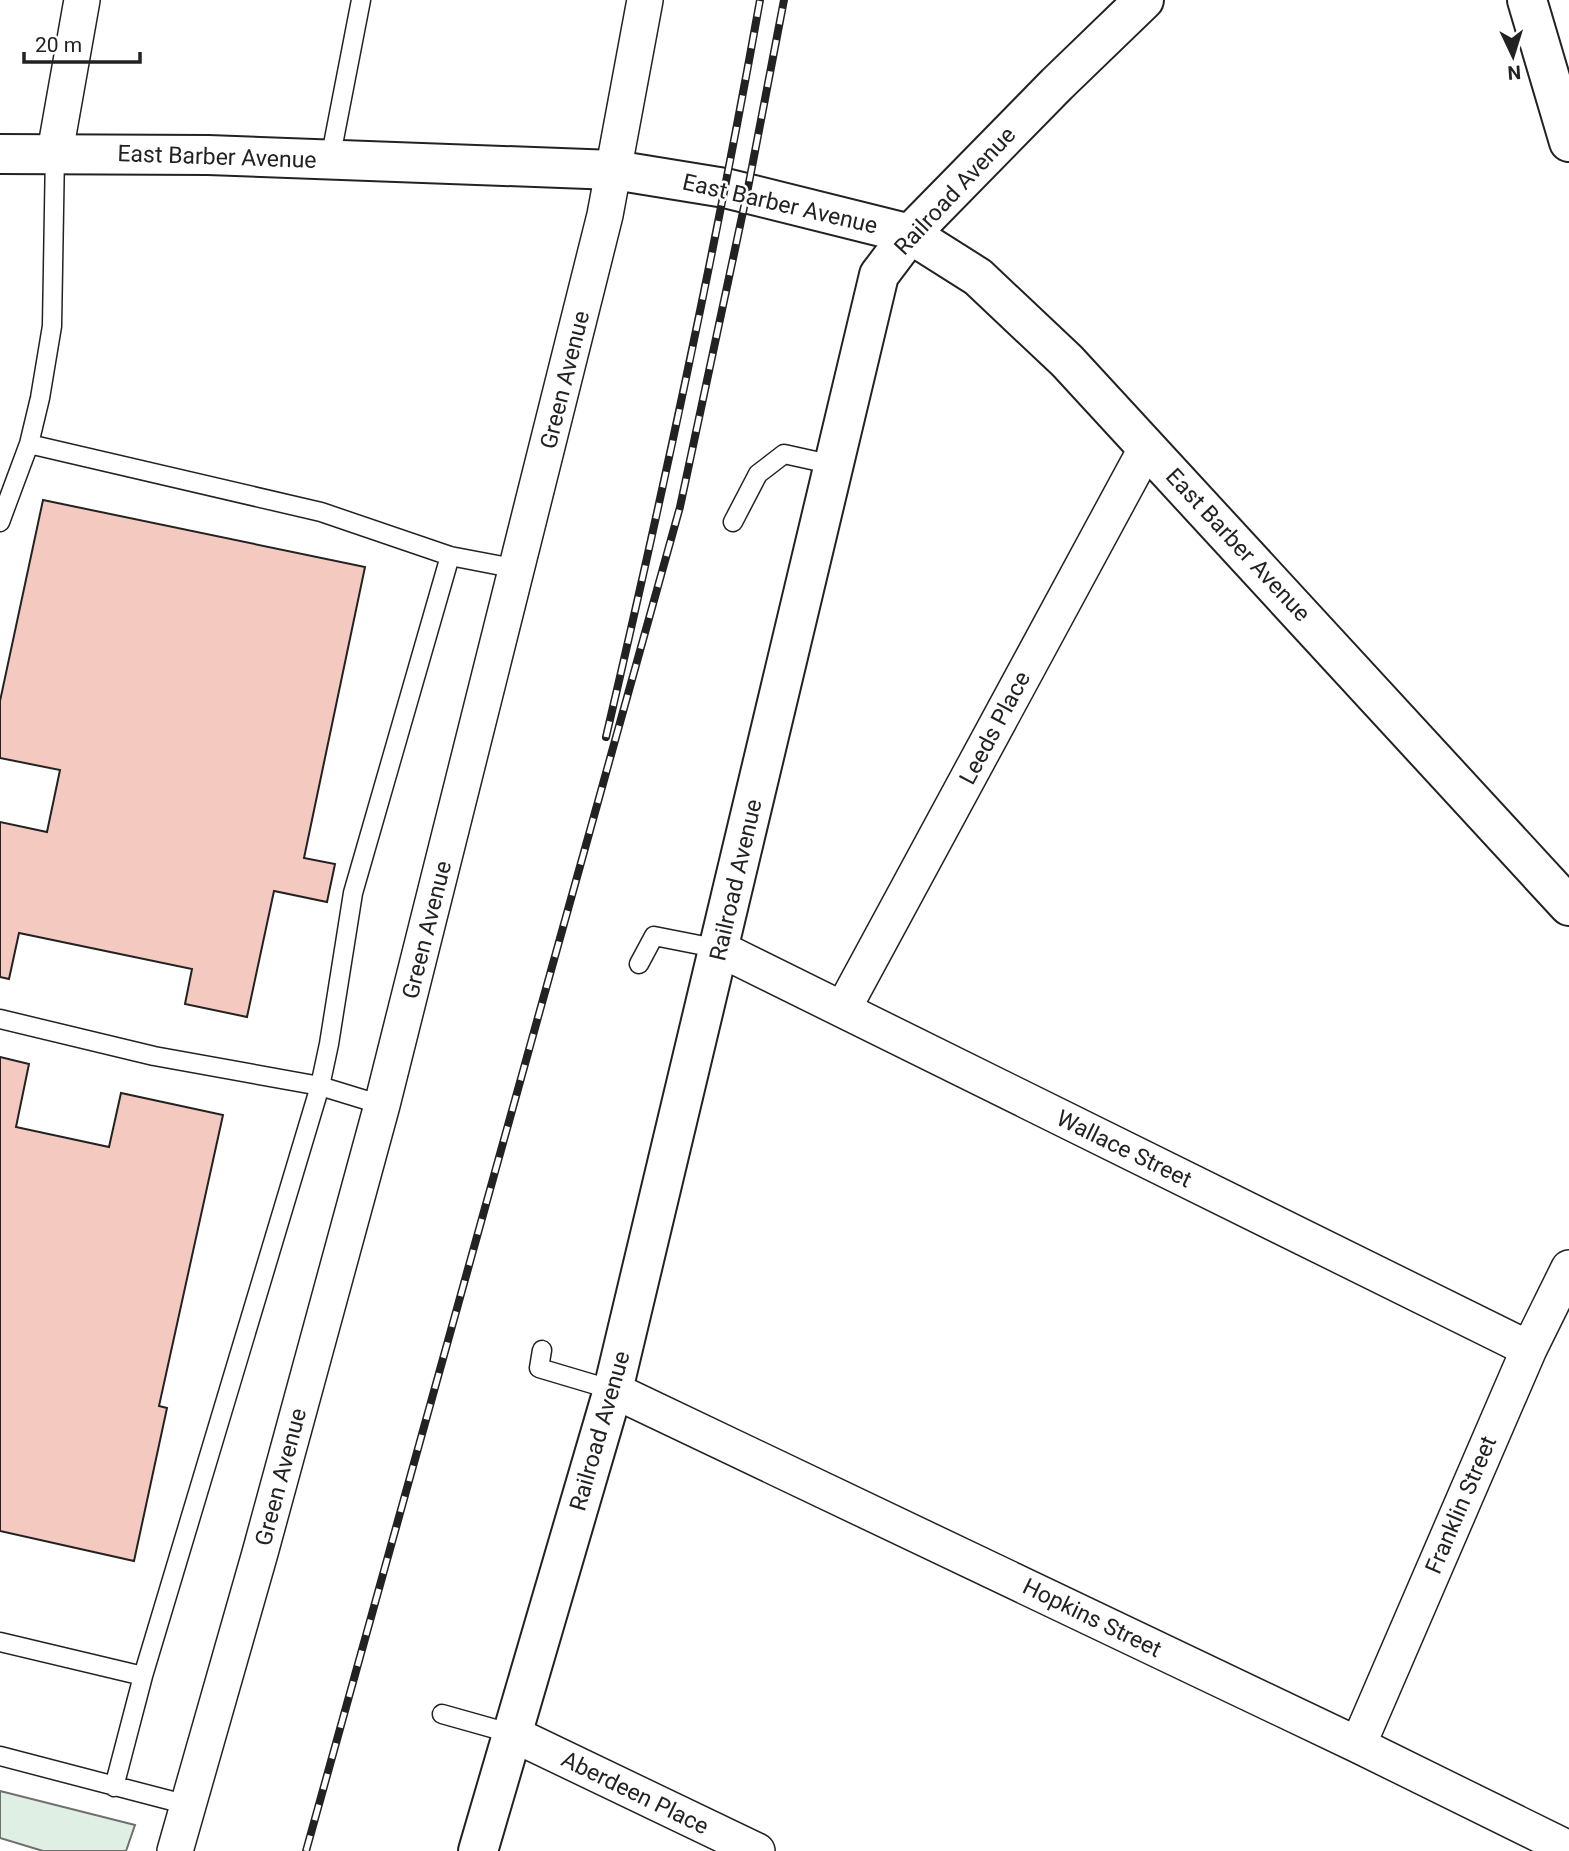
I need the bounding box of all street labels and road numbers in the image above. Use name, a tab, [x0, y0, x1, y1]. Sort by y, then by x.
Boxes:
street label: Railroad Avenue	[889, 121, 1021, 261]
street label: East Barber Avenue	[117, 140, 317, 174]
street label: East Barber Avenue	[680, 168, 880, 240]
street label: Green Avenue	[535, 308, 595, 452]
street label: East Barber Avenue	[1160, 463, 1316, 627]
street label: Leeds Place	[954, 667, 1036, 789]
street label: Railroad Avenue	[704, 797, 768, 963]
street label: Green Avenue	[397, 858, 457, 1002]
street label: Wallace Street	[1052, 1105, 1196, 1193]
street label: Railroad Avenue	[564, 1348, 636, 1514]
street label: Green Avenue	[250, 1405, 312, 1549]
street label: Franklin Street	[1420, 1432, 1502, 1578]
street label: Hopkins Street	[1018, 1573, 1166, 1663]
street label: Aberdeen Place	[557, 1746, 713, 1840]

